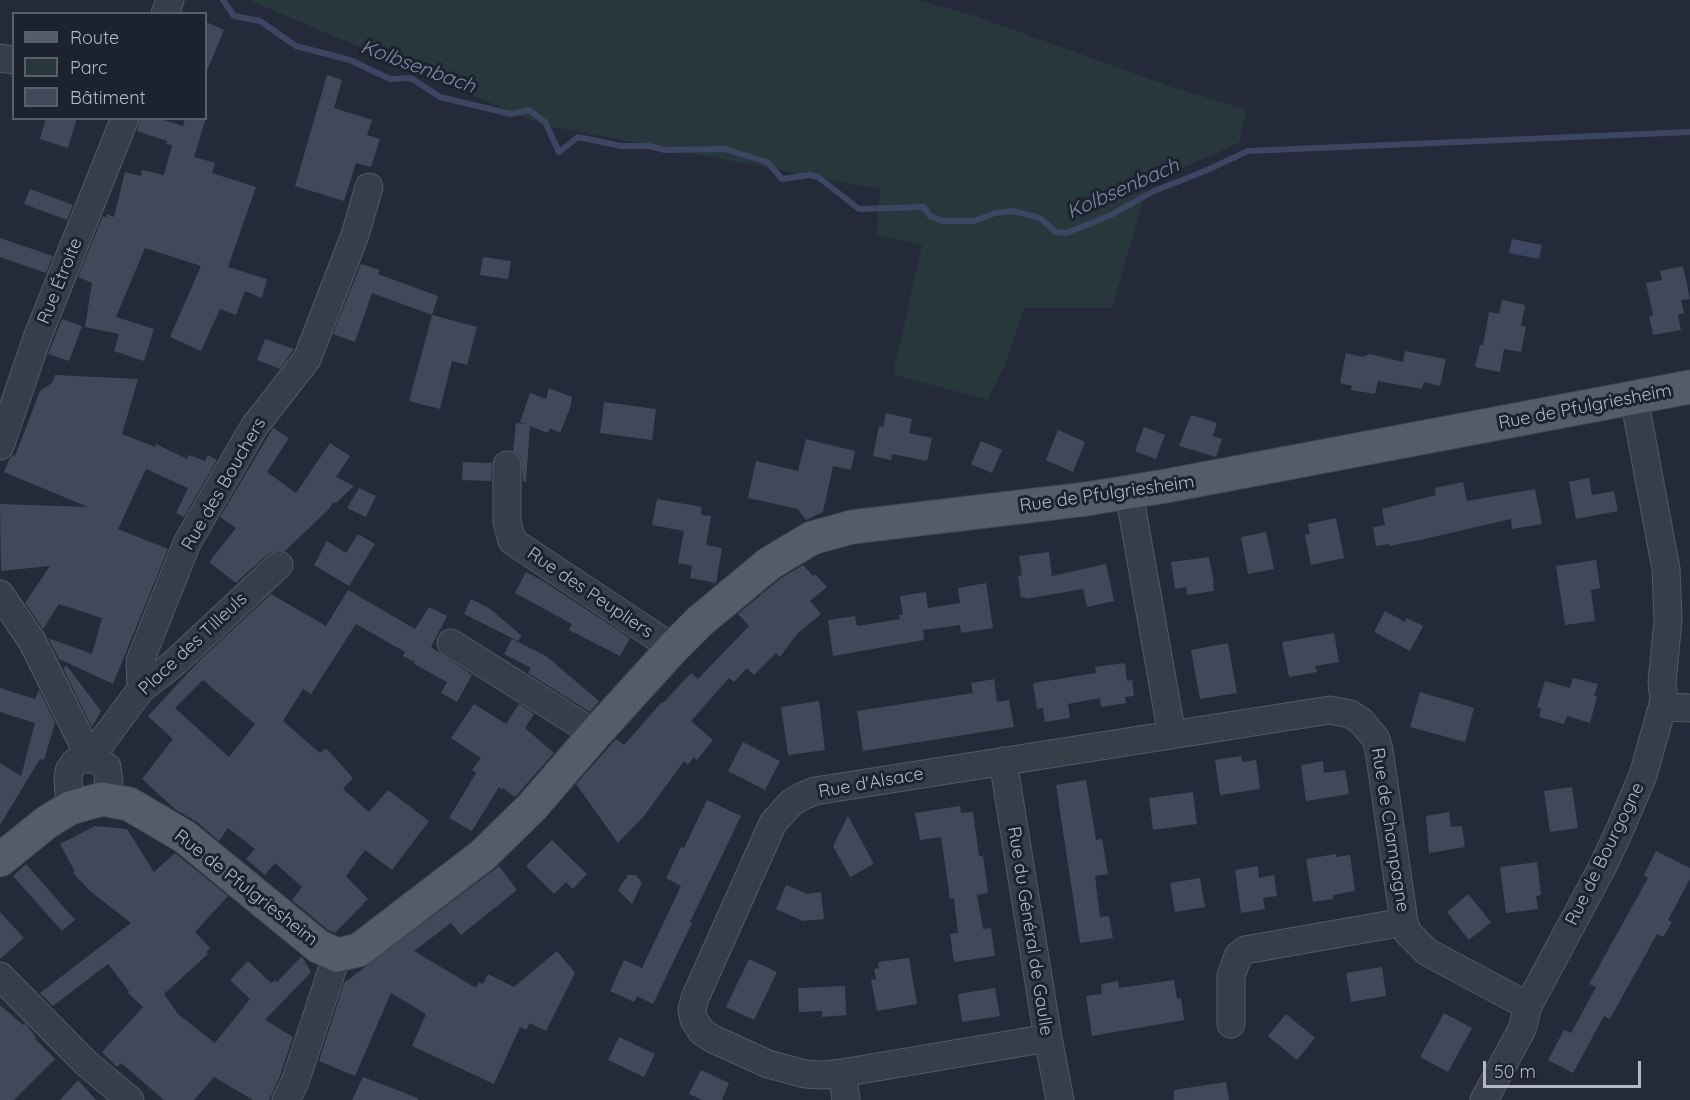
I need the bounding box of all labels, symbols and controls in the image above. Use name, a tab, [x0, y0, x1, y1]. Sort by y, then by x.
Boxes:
legend	[12, 12, 207, 120]
text: Route	[70, 26, 119, 49]
water label: Kolbsenbach	[357, 35, 479, 99]
text: Parc	[70, 56, 107, 79]
text: Bâtiment	[70, 86, 146, 109]
water label: Kolbsenbach	[1063, 154, 1183, 224]
street label: Rue Étroite	[33, 235, 87, 327]
street label: Rue de Pfulgriesheim	[1497, 380, 1673, 434]
street label: Rue des Bouchers	[177, 414, 271, 554]
street label: Rue de Pfulgriesheim	[1018, 471, 1196, 517]
street label: Rue des Peupliers	[523, 543, 657, 643]
street label: Place des Tilleuls	[134, 588, 252, 700]
street label: Rue de Champagne	[1366, 746, 1414, 914]
street label: Rue d'Alsace	[817, 763, 925, 803]
street label: Rue de Bourgogne	[1561, 779, 1649, 929]
street label: Rue de Pfulgriesheim	[170, 825, 322, 951]
street label: Rue du Général de Gaulle	[1003, 825, 1057, 1037]
scale bar	[1486, 1049, 1644, 1087]
text: 50 m	[1494, 1060, 1536, 1083]

